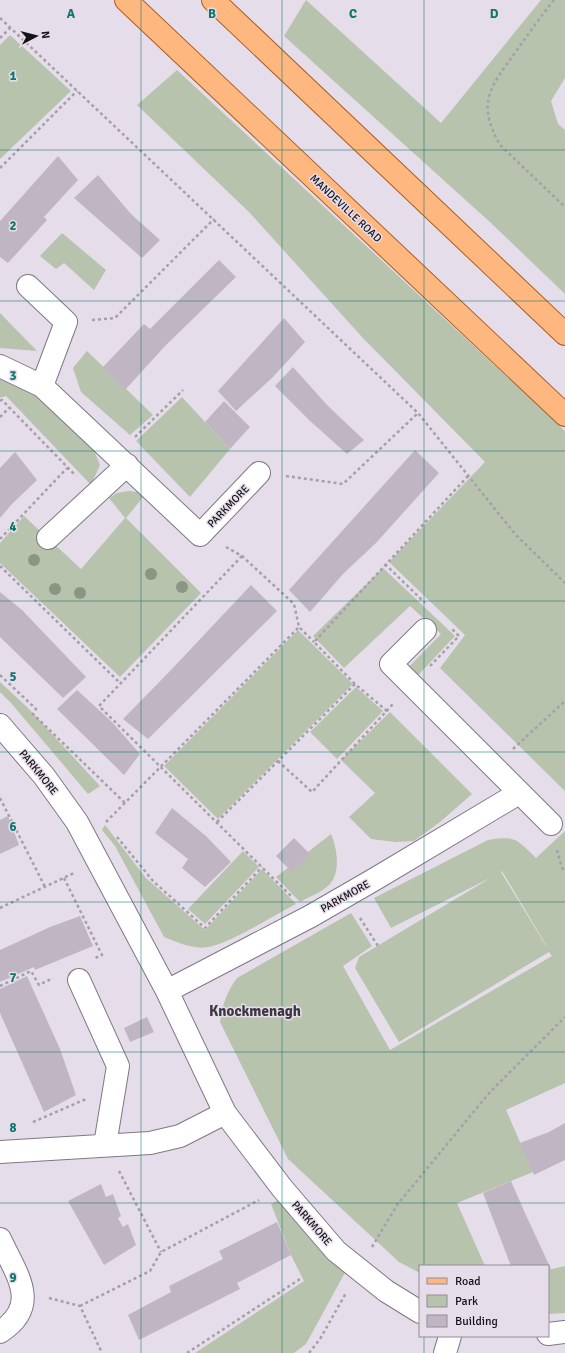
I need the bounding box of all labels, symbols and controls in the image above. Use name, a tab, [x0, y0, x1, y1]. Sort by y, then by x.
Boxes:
text: A	[67, 6, 76, 22]
text: B	[208, 6, 216, 22]
text: C	[349, 6, 357, 22]
text: D	[490, 6, 499, 22]
north arrow	[16, 16, 56, 56]
text: N	[39, 30, 52, 39]
text: 1	[9, 68, 17, 84]
street label: MANDEVILLE ROAD	[307, 172, 384, 245]
text: 2	[9, 218, 17, 234]
text: 3	[9, 368, 17, 384]
street label: PARKMORE	[205, 482, 252, 530]
text: 4	[9, 519, 17, 535]
text: 5	[9, 669, 17, 685]
street label: PARKMORE	[16, 747, 61, 798]
text: 6	[9, 819, 17, 835]
street label: PARKMORE	[318, 878, 372, 915]
text: 7	[9, 970, 17, 986]
district label: Knockmenagh	[209, 1002, 301, 1020]
text: 8	[9, 1120, 17, 1136]
street label: PARKMORE	[289, 1199, 334, 1248]
legend	[419, 1265, 549, 1337]
text: 9	[9, 1270, 17, 1286]
text: Road	[455, 1274, 481, 1289]
text: Park	[455, 1294, 478, 1309]
text: Building	[455, 1314, 498, 1329]

